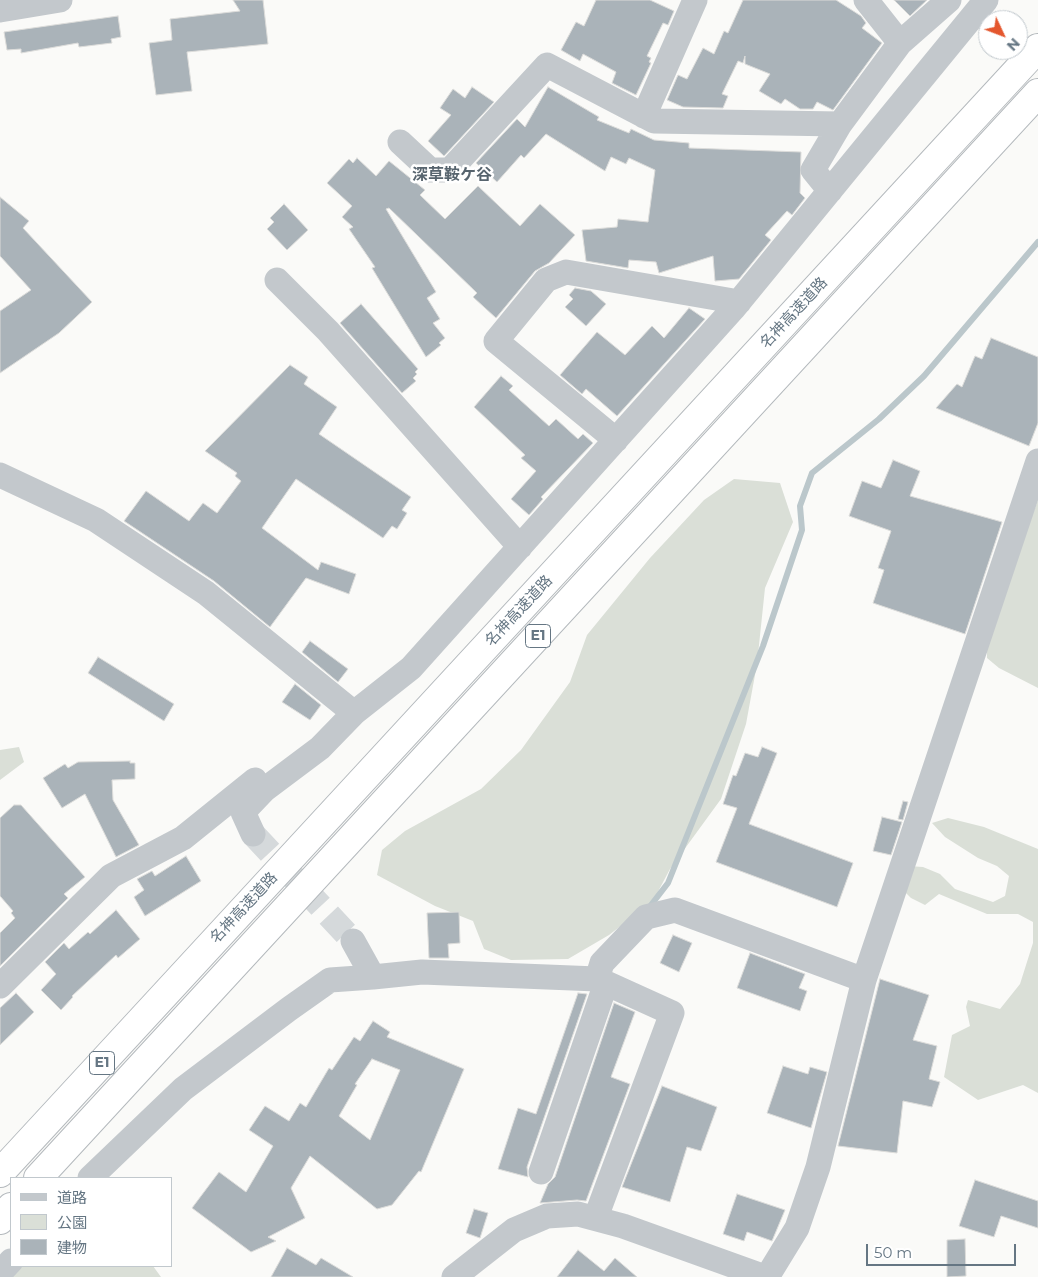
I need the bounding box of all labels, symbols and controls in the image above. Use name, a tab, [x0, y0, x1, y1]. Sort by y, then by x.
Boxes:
north arrow	[978, 10, 1028, 60]
text: N	[1003, 34, 1024, 55]
district label: 深草鞍ケ谷	[412, 165, 492, 185]
street label: 名神高速道路	[757, 274, 831, 352]
street label: 名神高速道路	[482, 572, 556, 650]
road number: E1	[526, 624, 550, 648]
street label: 名神高速道路	[207, 869, 281, 947]
road number: E1	[90, 1052, 114, 1074]
legend	[10, 1177, 172, 1267]
text: 道路	[57, 1188, 87, 1207]
text: 公園	[57, 1213, 87, 1232]
scale bar	[868, 1234, 1018, 1266]
text: 建物	[57, 1238, 87, 1257]
text: 50 m	[874, 1243, 912, 1262]

